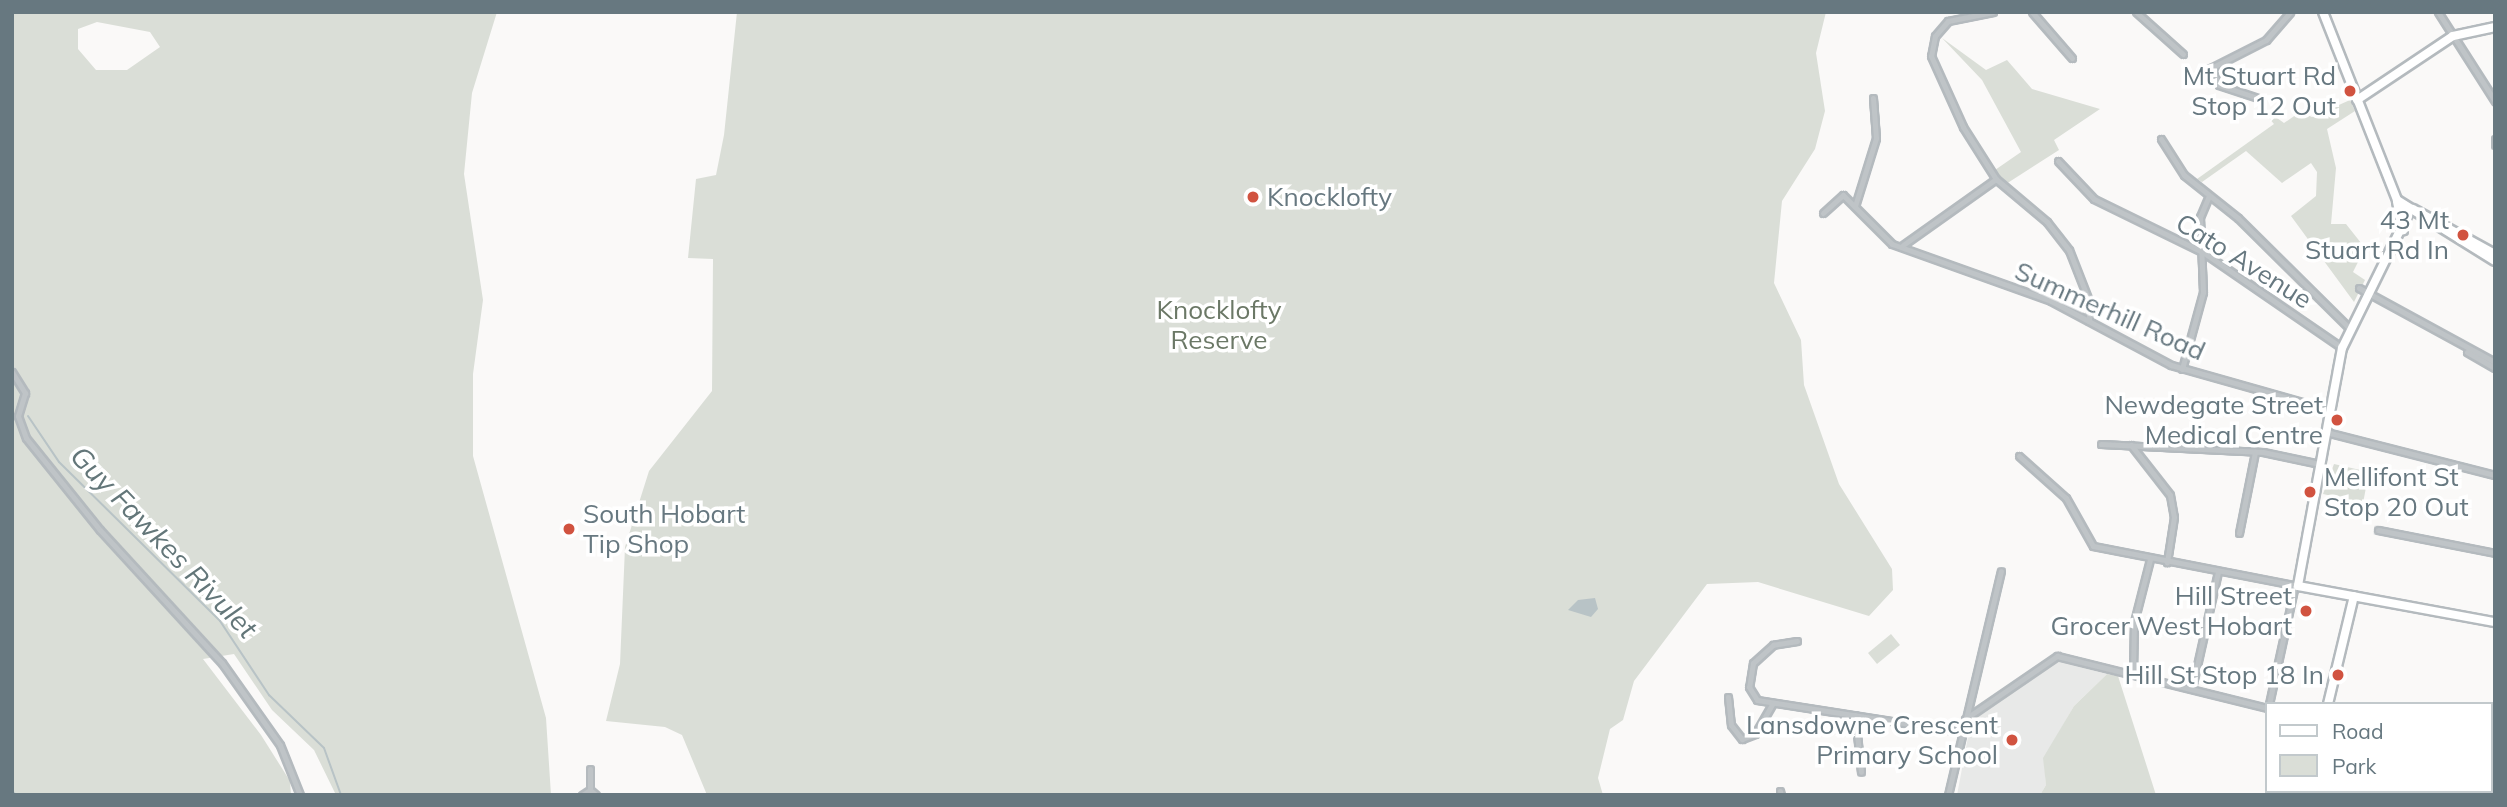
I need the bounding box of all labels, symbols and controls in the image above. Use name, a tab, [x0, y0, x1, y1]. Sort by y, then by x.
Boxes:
place label: Mt Stuart Rd Stop 12 Out	[2183, 60, 2336, 122]
marker: Mt Stuart Rd Stop 12 Out	[2342, 83, 2358, 99]
place label: Knocklofty	[1267, 181, 1392, 213]
marker: Knocklofty	[1245, 189, 1261, 205]
place label: 43 Mt Stuart Rd In	[2305, 204, 2449, 266]
street label: Cato Avenue	[2170, 207, 2318, 315]
marker: 43 Mt Stuart Rd In	[2455, 227, 2471, 243]
street label: Summerhill Road	[2010, 255, 2210, 367]
park label: Knocklofty Reserve	[1157, 294, 1281, 356]
place label: Newdegate Street Medical Centre	[2104, 389, 2323, 450]
marker: Newdegate Street Medical Centre	[2329, 412, 2345, 428]
water label: Guy Fawkes Rivulet	[64, 439, 264, 645]
place label: Mellifont St Stop 20 Out	[2324, 461, 2469, 522]
marker: Mellifont St Stop 20 Out	[2302, 484, 2318, 500]
place label: South Hobart Tip Shop	[583, 498, 745, 560]
marker: South Hobart Tip Shop	[561, 521, 577, 537]
place label: Hill Street Grocer West Hobart	[2051, 580, 2292, 642]
marker: Hill Street Grocer West Hobart	[2298, 603, 2314, 619]
place label: Hill St Stop 18 In	[2124, 659, 2324, 691]
marker: Hill St Stop 18 In	[2330, 667, 2346, 683]
legend	[2266, 702, 2493, 793]
place label: Lansdowne Crescent Primary School	[1746, 709, 1998, 770]
text: Road	[2332, 718, 2383, 744]
marker: Lansdowne Crescent Primary School	[2004, 732, 2020, 748]
text: Park	[2332, 753, 2376, 779]

